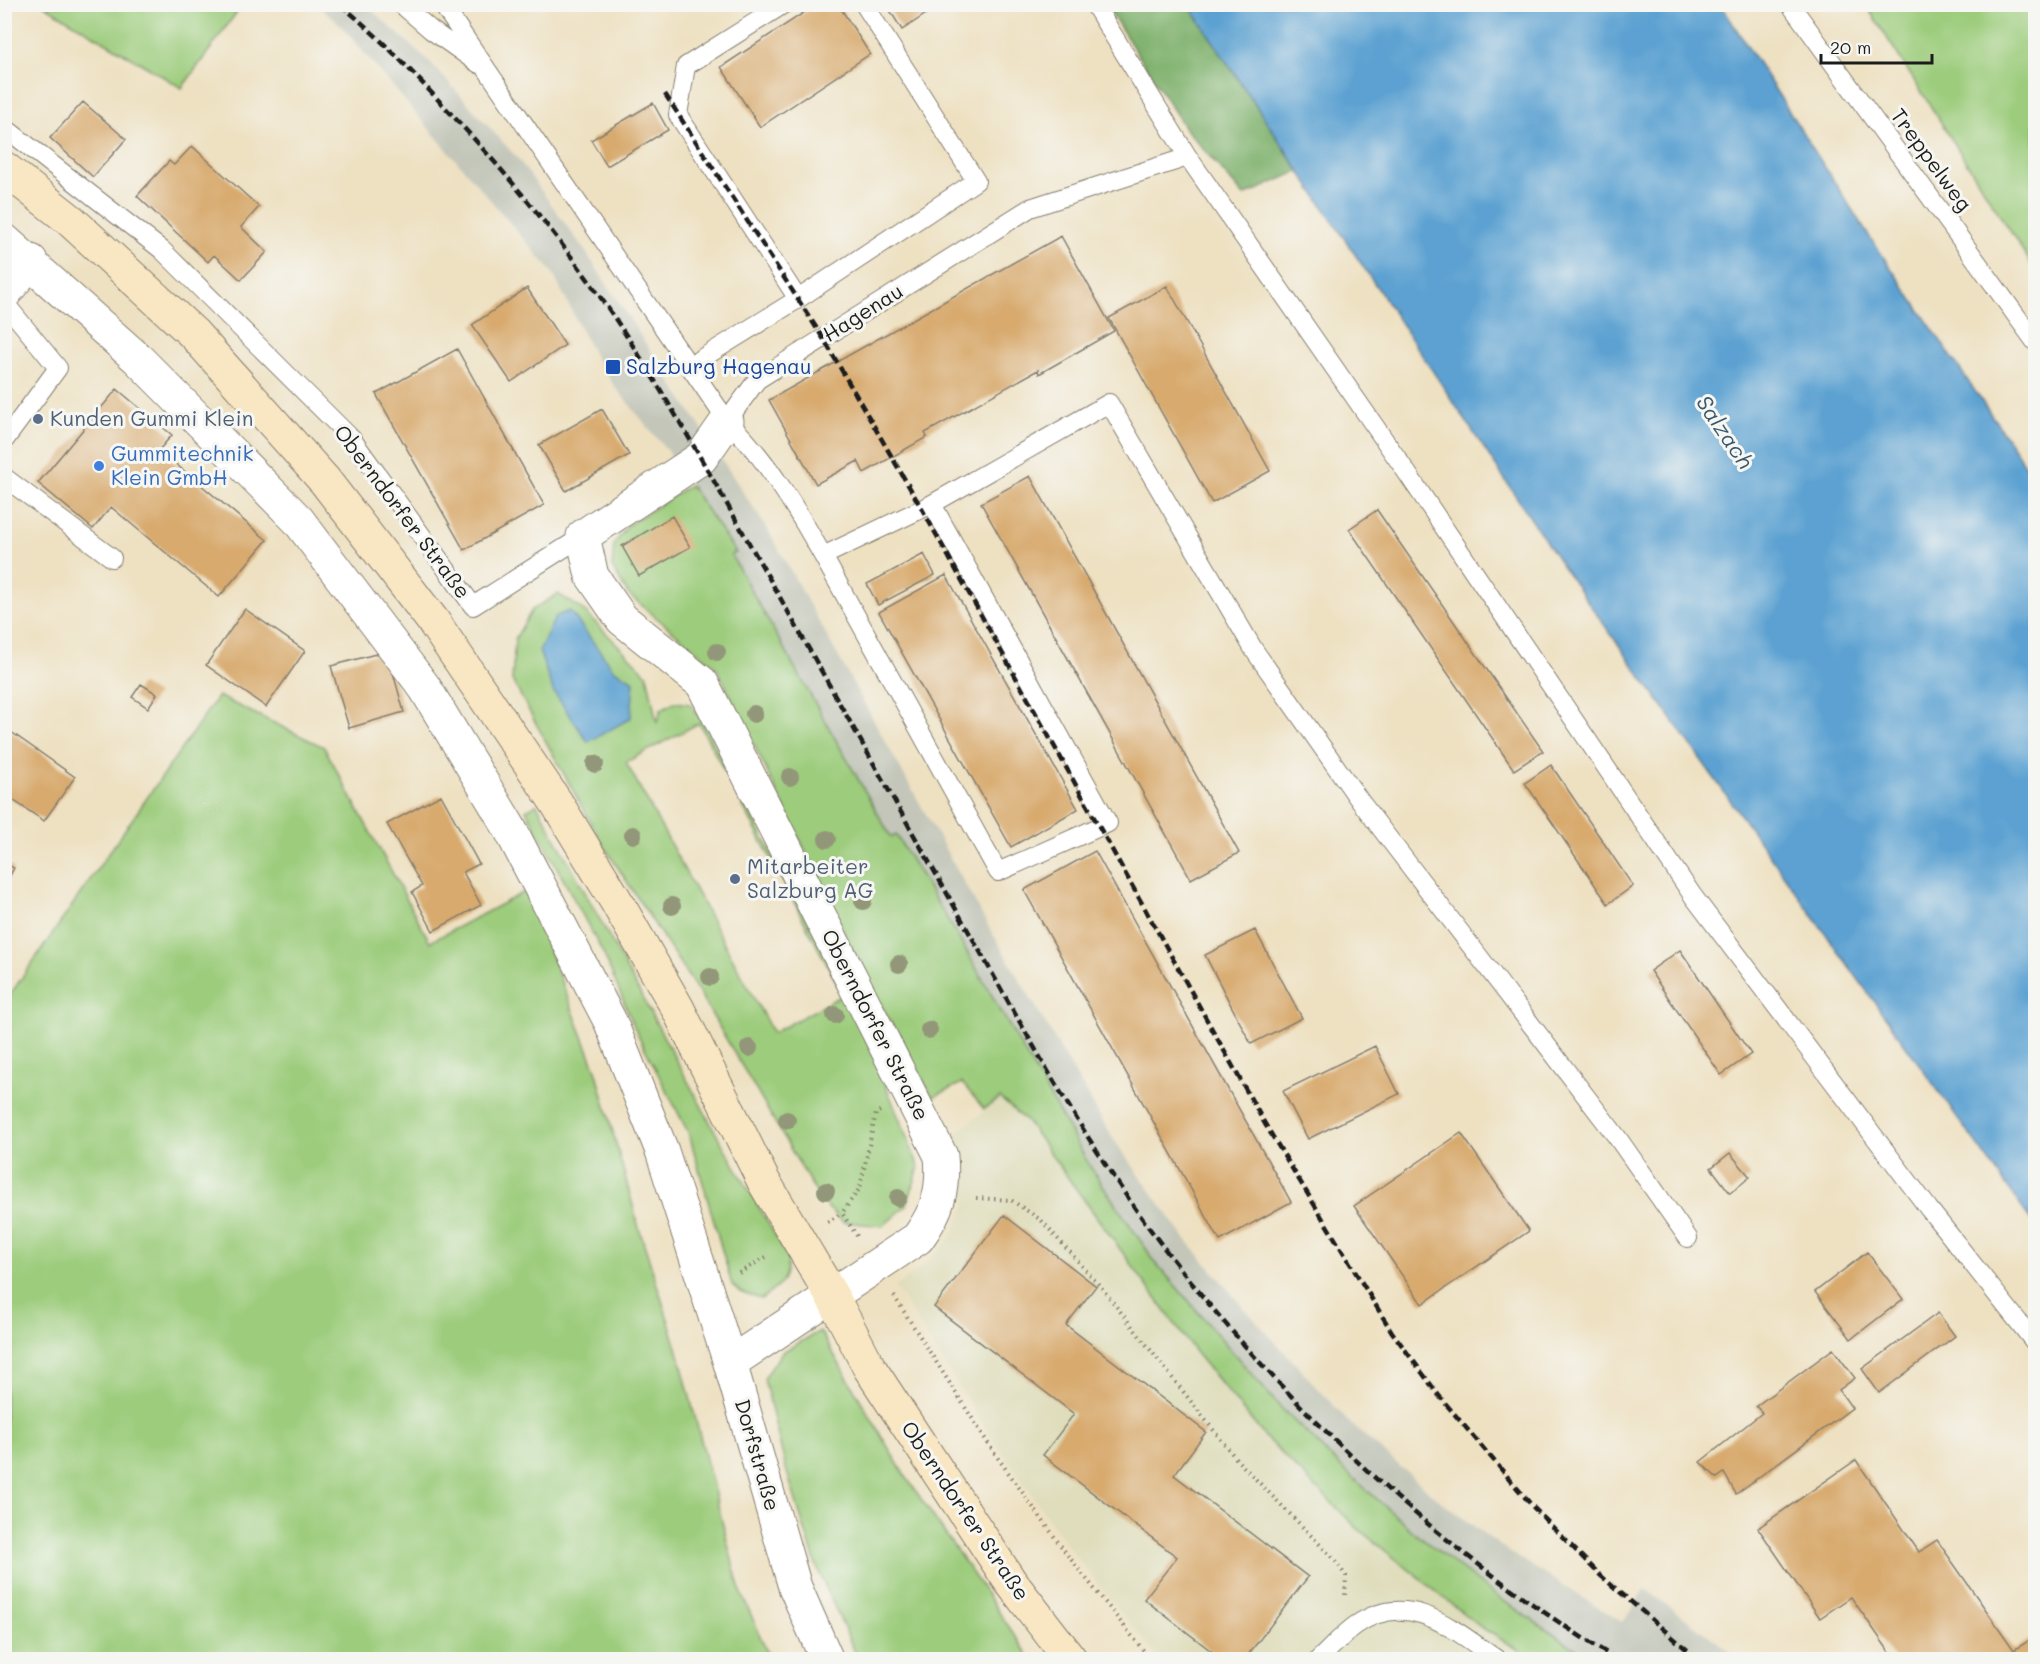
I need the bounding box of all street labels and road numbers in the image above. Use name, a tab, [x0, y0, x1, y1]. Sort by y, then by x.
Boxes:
street label: Treppelweg	[1886, 102, 1979, 216]
street label: Hagenau	[817, 277, 907, 347]
street label: Oberndorfer Straße	[329, 419, 477, 603]
street label: Oberndorfer Straße	[816, 924, 936, 1124]
street label: Dorfstraße	[730, 1396, 787, 1514]
street label: Oberndorfer Straße	[896, 1415, 1036, 1605]

